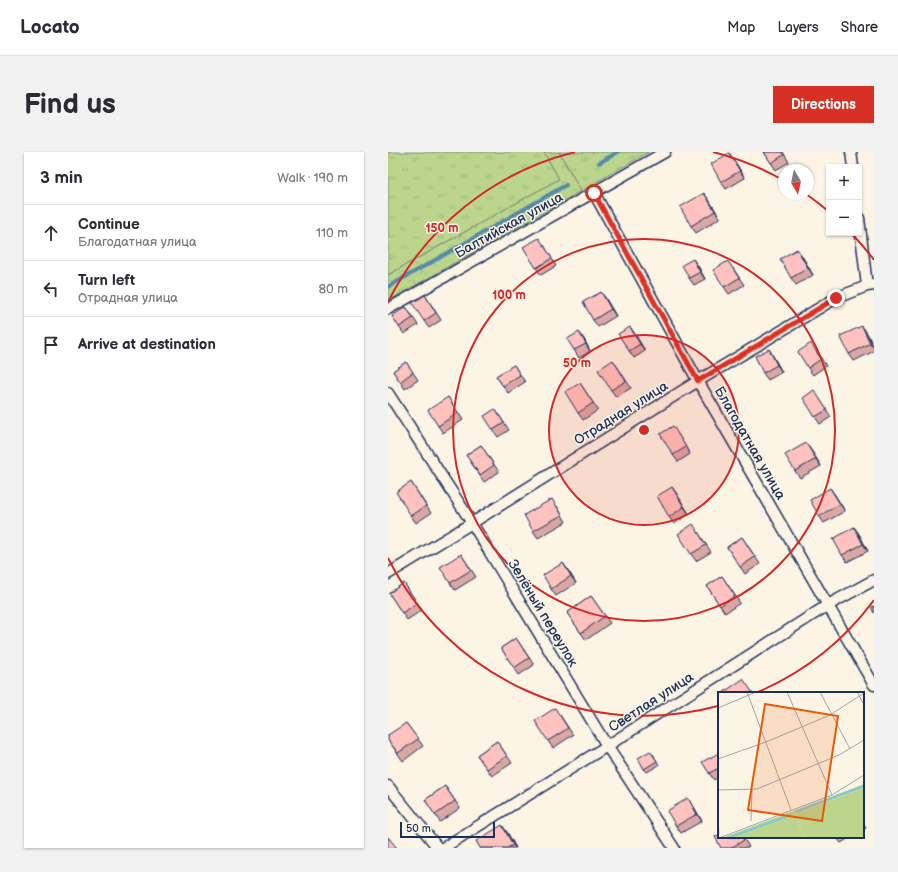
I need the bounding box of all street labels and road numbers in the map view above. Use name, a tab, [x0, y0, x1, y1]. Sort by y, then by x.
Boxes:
street label: Балтийская улица	[452, 188, 567, 262]
street label: Отрадная улица	[571, 377, 672, 449]
street label: Благодатная улица	[711, 383, 790, 503]
street label: Зелёный переулок	[504, 556, 582, 670]
street label: Светлая улица	[605, 668, 697, 736]

